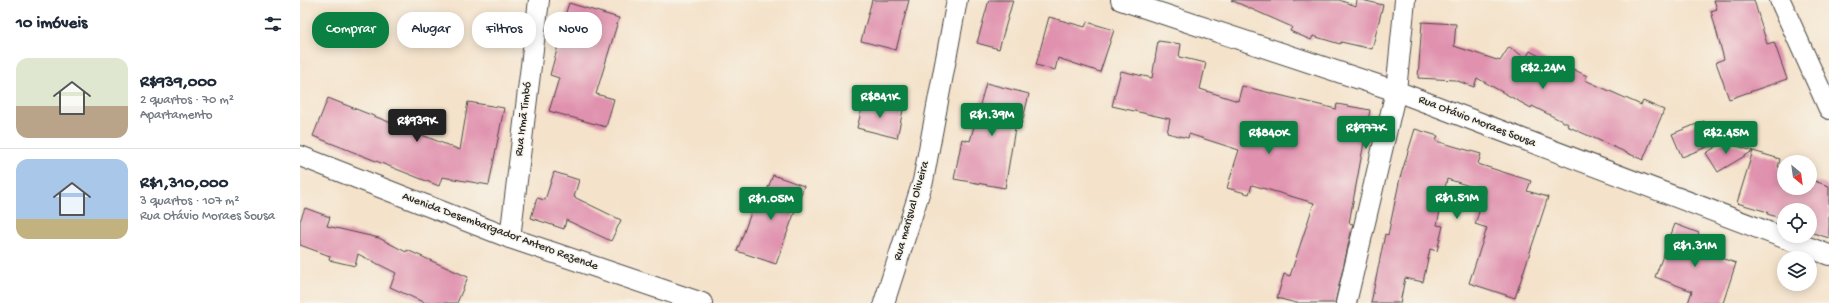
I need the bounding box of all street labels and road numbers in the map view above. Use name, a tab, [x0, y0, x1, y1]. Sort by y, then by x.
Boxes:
street label: Rua Irmã Timbó	[512, 81, 536, 157]
street label: Rua Otávio Moraes Sousa	[1416, 93, 1538, 151]
street label: Rua marisval Oliveira	[891, 159, 933, 262]
street label: Avenida Desembargador Antero Rezende	[400, 190, 601, 274]

